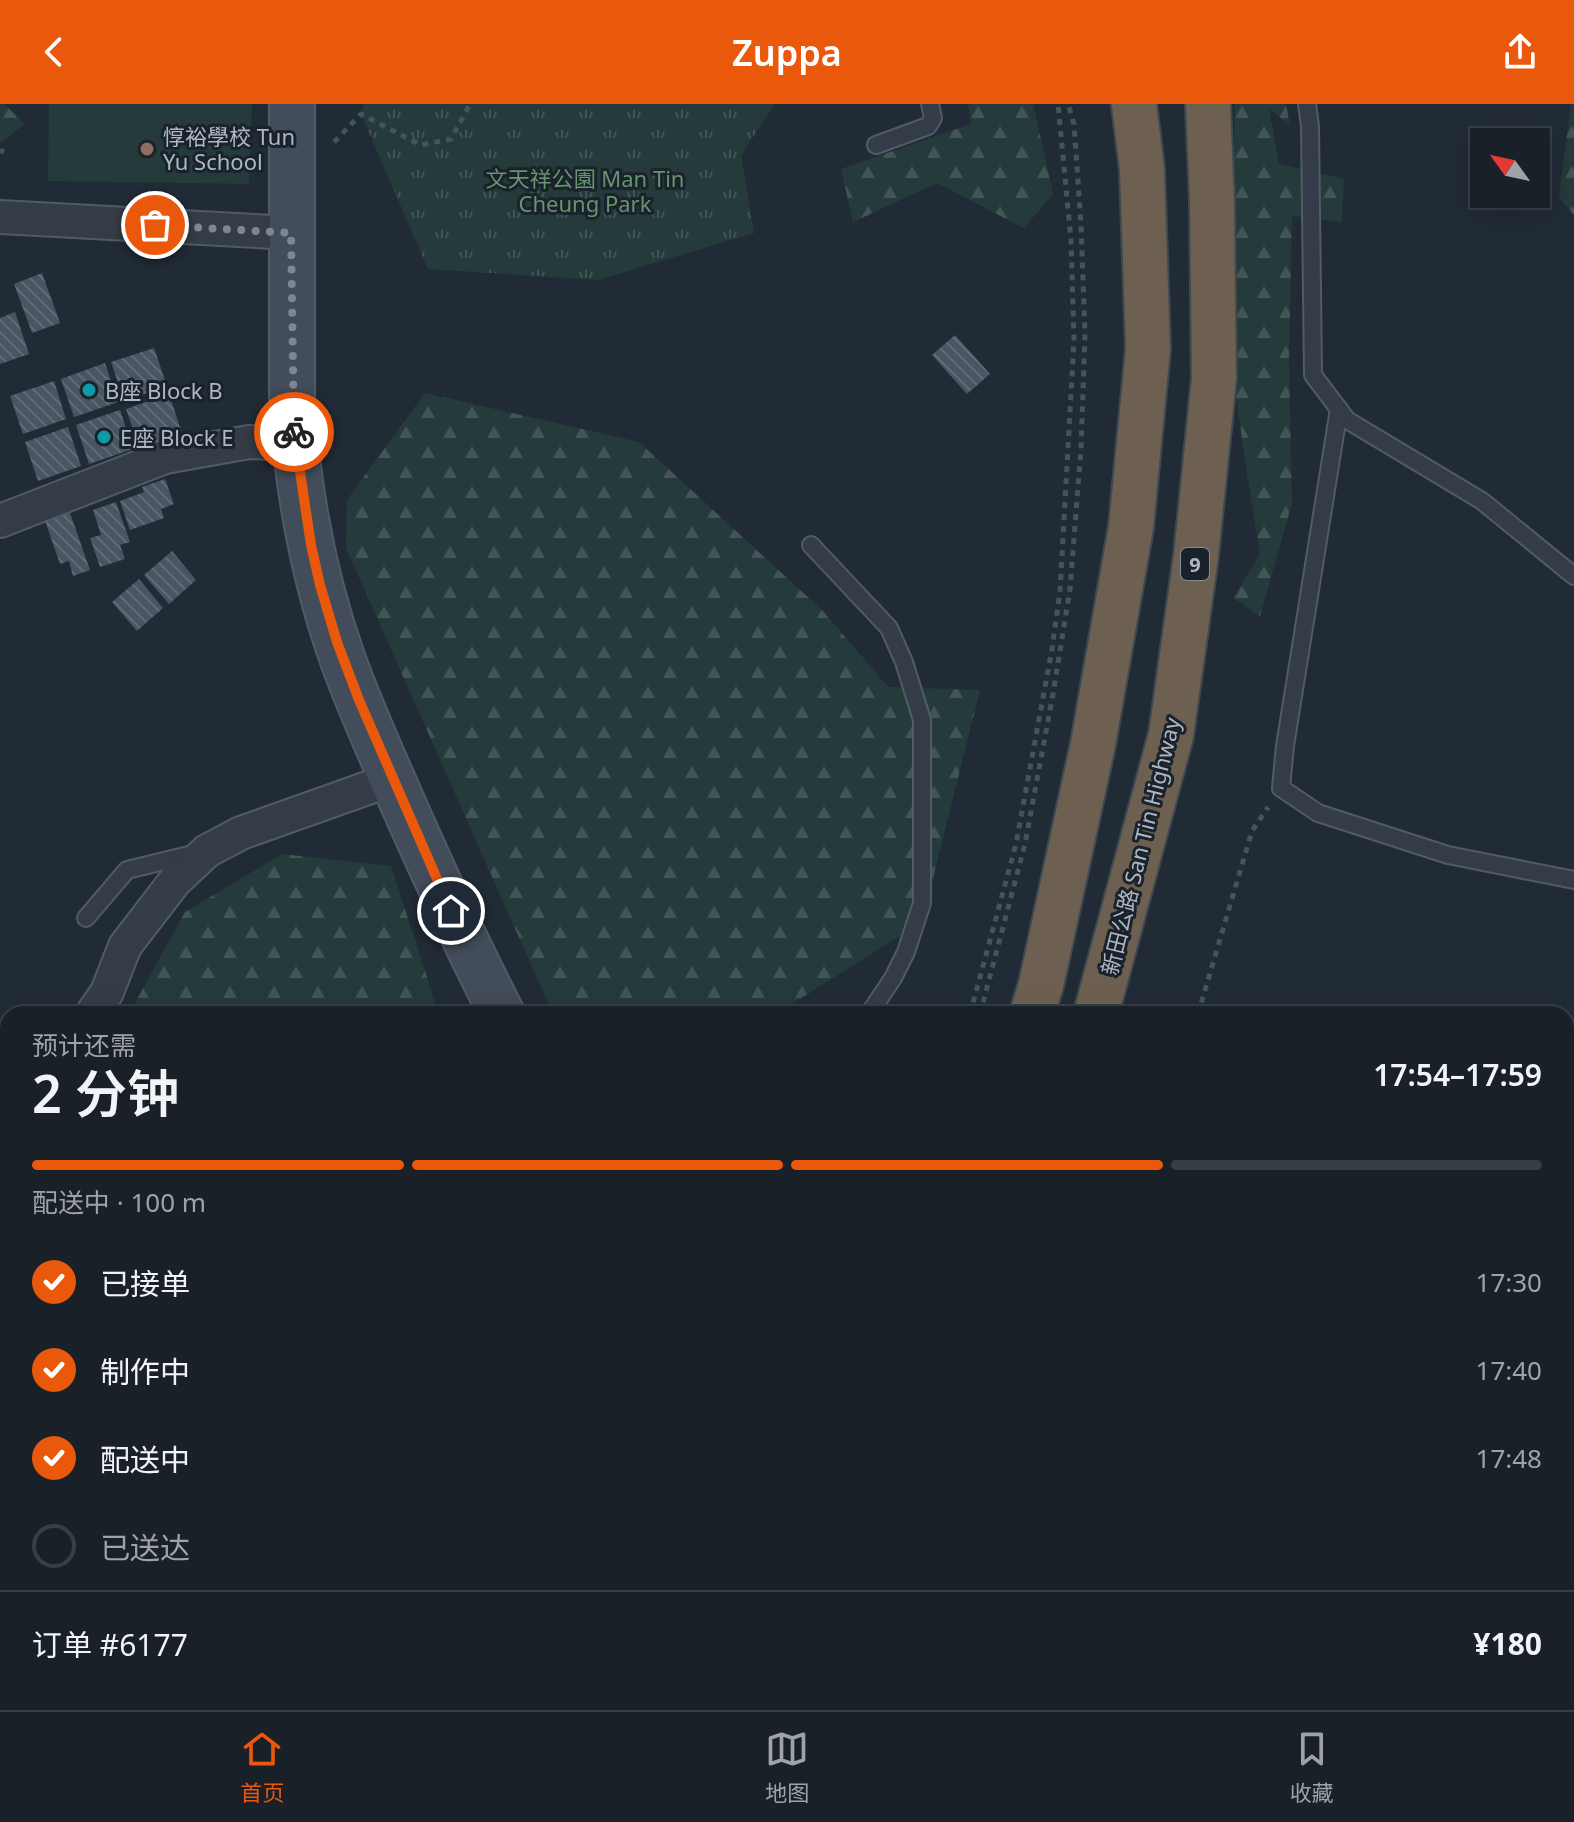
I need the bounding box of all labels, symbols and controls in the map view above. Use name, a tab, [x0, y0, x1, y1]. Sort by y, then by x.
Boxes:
text: Zuppa	[732, 28, 842, 77]
icon: back	[32, 30, 76, 74]
icon: share	[1498, 30, 1542, 74]
place label: 惇裕學校 Tun Yu School	[163, 121, 295, 176]
north arrow	[1470, 128, 1550, 208]
map controls	[1470, 128, 1550, 208]
marker: 惇裕學校 Tun Yu School	[138, 140, 156, 158]
park label: 文天祥公園 Man Tin Cheung Park	[486, 163, 684, 218]
pin	[121, 191, 189, 259]
icon: bag	[133, 203, 177, 247]
place label: B座 Block B	[105, 375, 223, 405]
marker: B座 Block B	[80, 381, 98, 399]
courier	[254, 392, 334, 472]
icon: bike	[272, 410, 316, 454]
place label: E座 Block E	[120, 422, 234, 452]
marker: E座 Block E	[95, 428, 113, 446]
road number: 9	[1181, 548, 1209, 580]
street label: 新田公路 San Tin Highway	[1093, 713, 1187, 978]
pin	[417, 877, 485, 945]
icon: home	[429, 889, 473, 933]
text: 预计还需	[32, 1027, 136, 1063]
text: 17:54–17:59	[1373, 1054, 1542, 1095]
text: 2 分钟	[32, 1057, 179, 1128]
text: 配送中 · 100 m	[32, 1184, 206, 1220]
icon: check	[32, 1260, 76, 1304]
text: 已接单	[100, 1263, 190, 1304]
text: 17:30	[1476, 1264, 1542, 1300]
icon: check	[32, 1348, 76, 1392]
text: 制作中	[100, 1351, 190, 1392]
text: 17:40	[1476, 1352, 1542, 1388]
icon: check	[32, 1436, 76, 1480]
text: 配送中	[100, 1439, 190, 1480]
text: 17:48	[1476, 1440, 1542, 1476]
text: 已送达	[100, 1527, 190, 1568]
text: ¥180	[1473, 1623, 1542, 1664]
text: 订单 #6177	[32, 1624, 188, 1665]
tab: 首页	[240, 1727, 284, 1807]
tab: 地图	[765, 1727, 809, 1807]
tab: 收藏	[1290, 1727, 1334, 1807]

